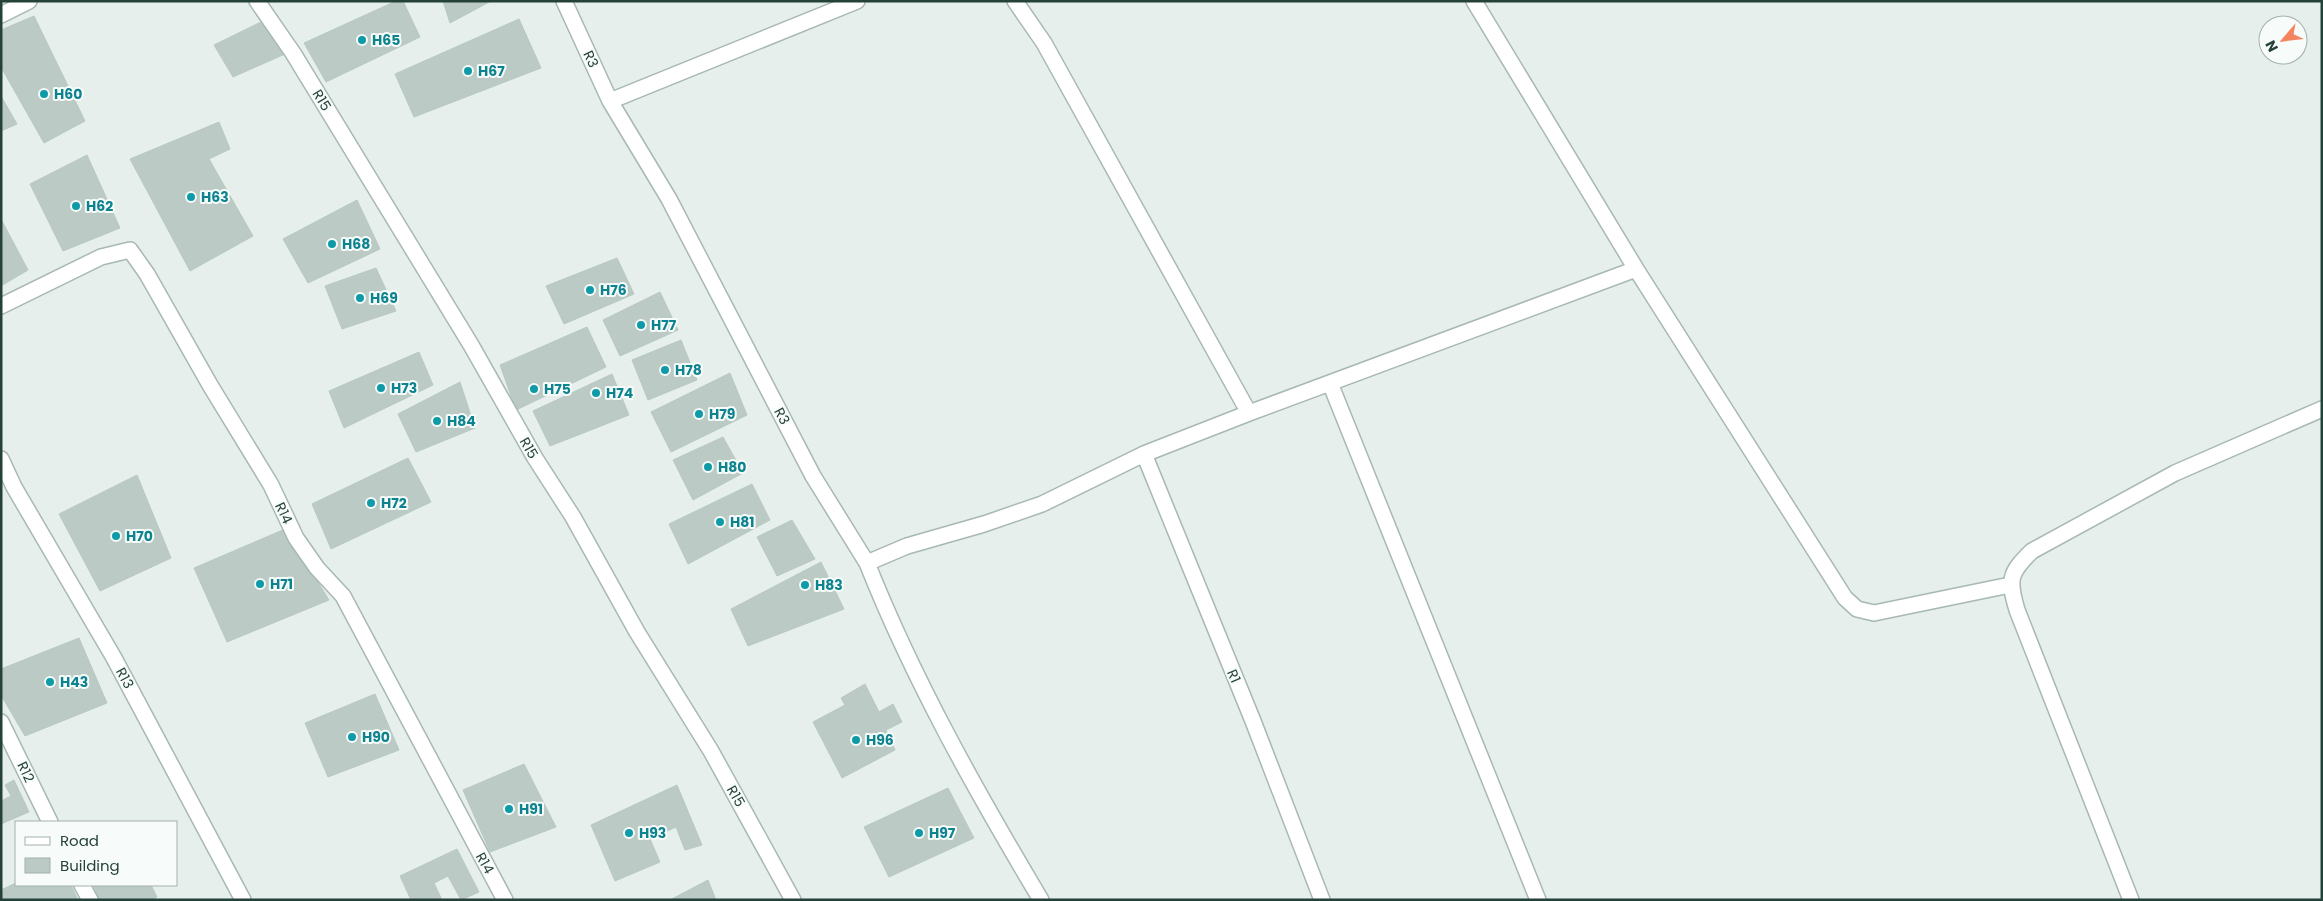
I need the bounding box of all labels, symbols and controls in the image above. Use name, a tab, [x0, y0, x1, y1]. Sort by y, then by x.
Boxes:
north arrow	[2258, 15, 2308, 65]
place label: H65	[372, 30, 400, 50]
marker: H65	[356, 34, 368, 46]
text: N	[2260, 37, 2283, 55]
street label: R3	[578, 47, 604, 71]
place label: H67	[478, 61, 505, 81]
marker: H67	[462, 65, 474, 77]
place label: H60	[54, 84, 82, 104]
street label: R15	[308, 86, 336, 114]
marker: H60	[38, 88, 50, 100]
place label: H63	[201, 187, 229, 207]
marker: H63	[185, 191, 197, 203]
place label: H62	[86, 196, 113, 216]
marker: H62	[70, 200, 82, 212]
place label: H68	[342, 234, 370, 254]
marker: H68	[326, 238, 338, 250]
place label: H76	[600, 280, 627, 300]
marker: H76	[584, 284, 596, 296]
place label: H69	[370, 288, 398, 308]
marker: H69	[354, 292, 366, 304]
place label: H77	[651, 315, 677, 335]
marker: H77	[635, 319, 647, 331]
place label: H78	[675, 360, 702, 380]
marker: H78	[659, 364, 671, 376]
place label: H73	[391, 378, 417, 398]
place label: H75	[544, 379, 571, 399]
marker: H73	[375, 382, 387, 394]
marker: H75	[528, 383, 540, 395]
place label: H74	[606, 383, 633, 403]
marker: H74	[590, 387, 602, 399]
place label: H79	[709, 404, 735, 424]
street label: R3	[769, 404, 795, 428]
marker: H79	[693, 408, 705, 420]
place label: H84	[447, 411, 476, 431]
marker: H84	[431, 415, 443, 427]
street label: R15	[515, 434, 543, 462]
place label: H80	[718, 457, 746, 477]
marker: H80	[702, 461, 714, 473]
place label: H72	[381, 493, 407, 513]
marker: H72	[365, 497, 377, 509]
street label: R14	[270, 499, 298, 527]
place label: H81	[730, 512, 755, 532]
marker: H81	[714, 516, 726, 528]
place label: H70	[126, 526, 153, 546]
marker: H70	[110, 530, 122, 542]
place label: H71	[270, 574, 293, 594]
place label: H83	[815, 575, 843, 595]
marker: H71	[254, 578, 266, 590]
marker: H83	[799, 579, 811, 591]
street label: R13	[111, 664, 139, 692]
street label: R1	[1222, 666, 1246, 686]
place label: H43	[60, 672, 88, 692]
marker: H43	[44, 676, 56, 688]
place label: H90	[362, 727, 390, 747]
place label: H96	[866, 730, 894, 750]
marker: H90	[346, 731, 358, 743]
marker: H96	[850, 734, 862, 746]
street label: R12	[12, 758, 40, 786]
street label: R15	[722, 782, 750, 810]
place label: H91	[519, 799, 543, 819]
marker: H91	[503, 803, 515, 815]
legend	[15, 821, 178, 886]
place label: H93	[639, 823, 666, 843]
place label: H97	[929, 823, 956, 843]
marker: H93	[623, 827, 635, 839]
marker: H97	[913, 827, 925, 839]
text: Road	[60, 830, 99, 851]
street label: R14	[471, 849, 499, 878]
text: Building	[60, 855, 120, 876]

